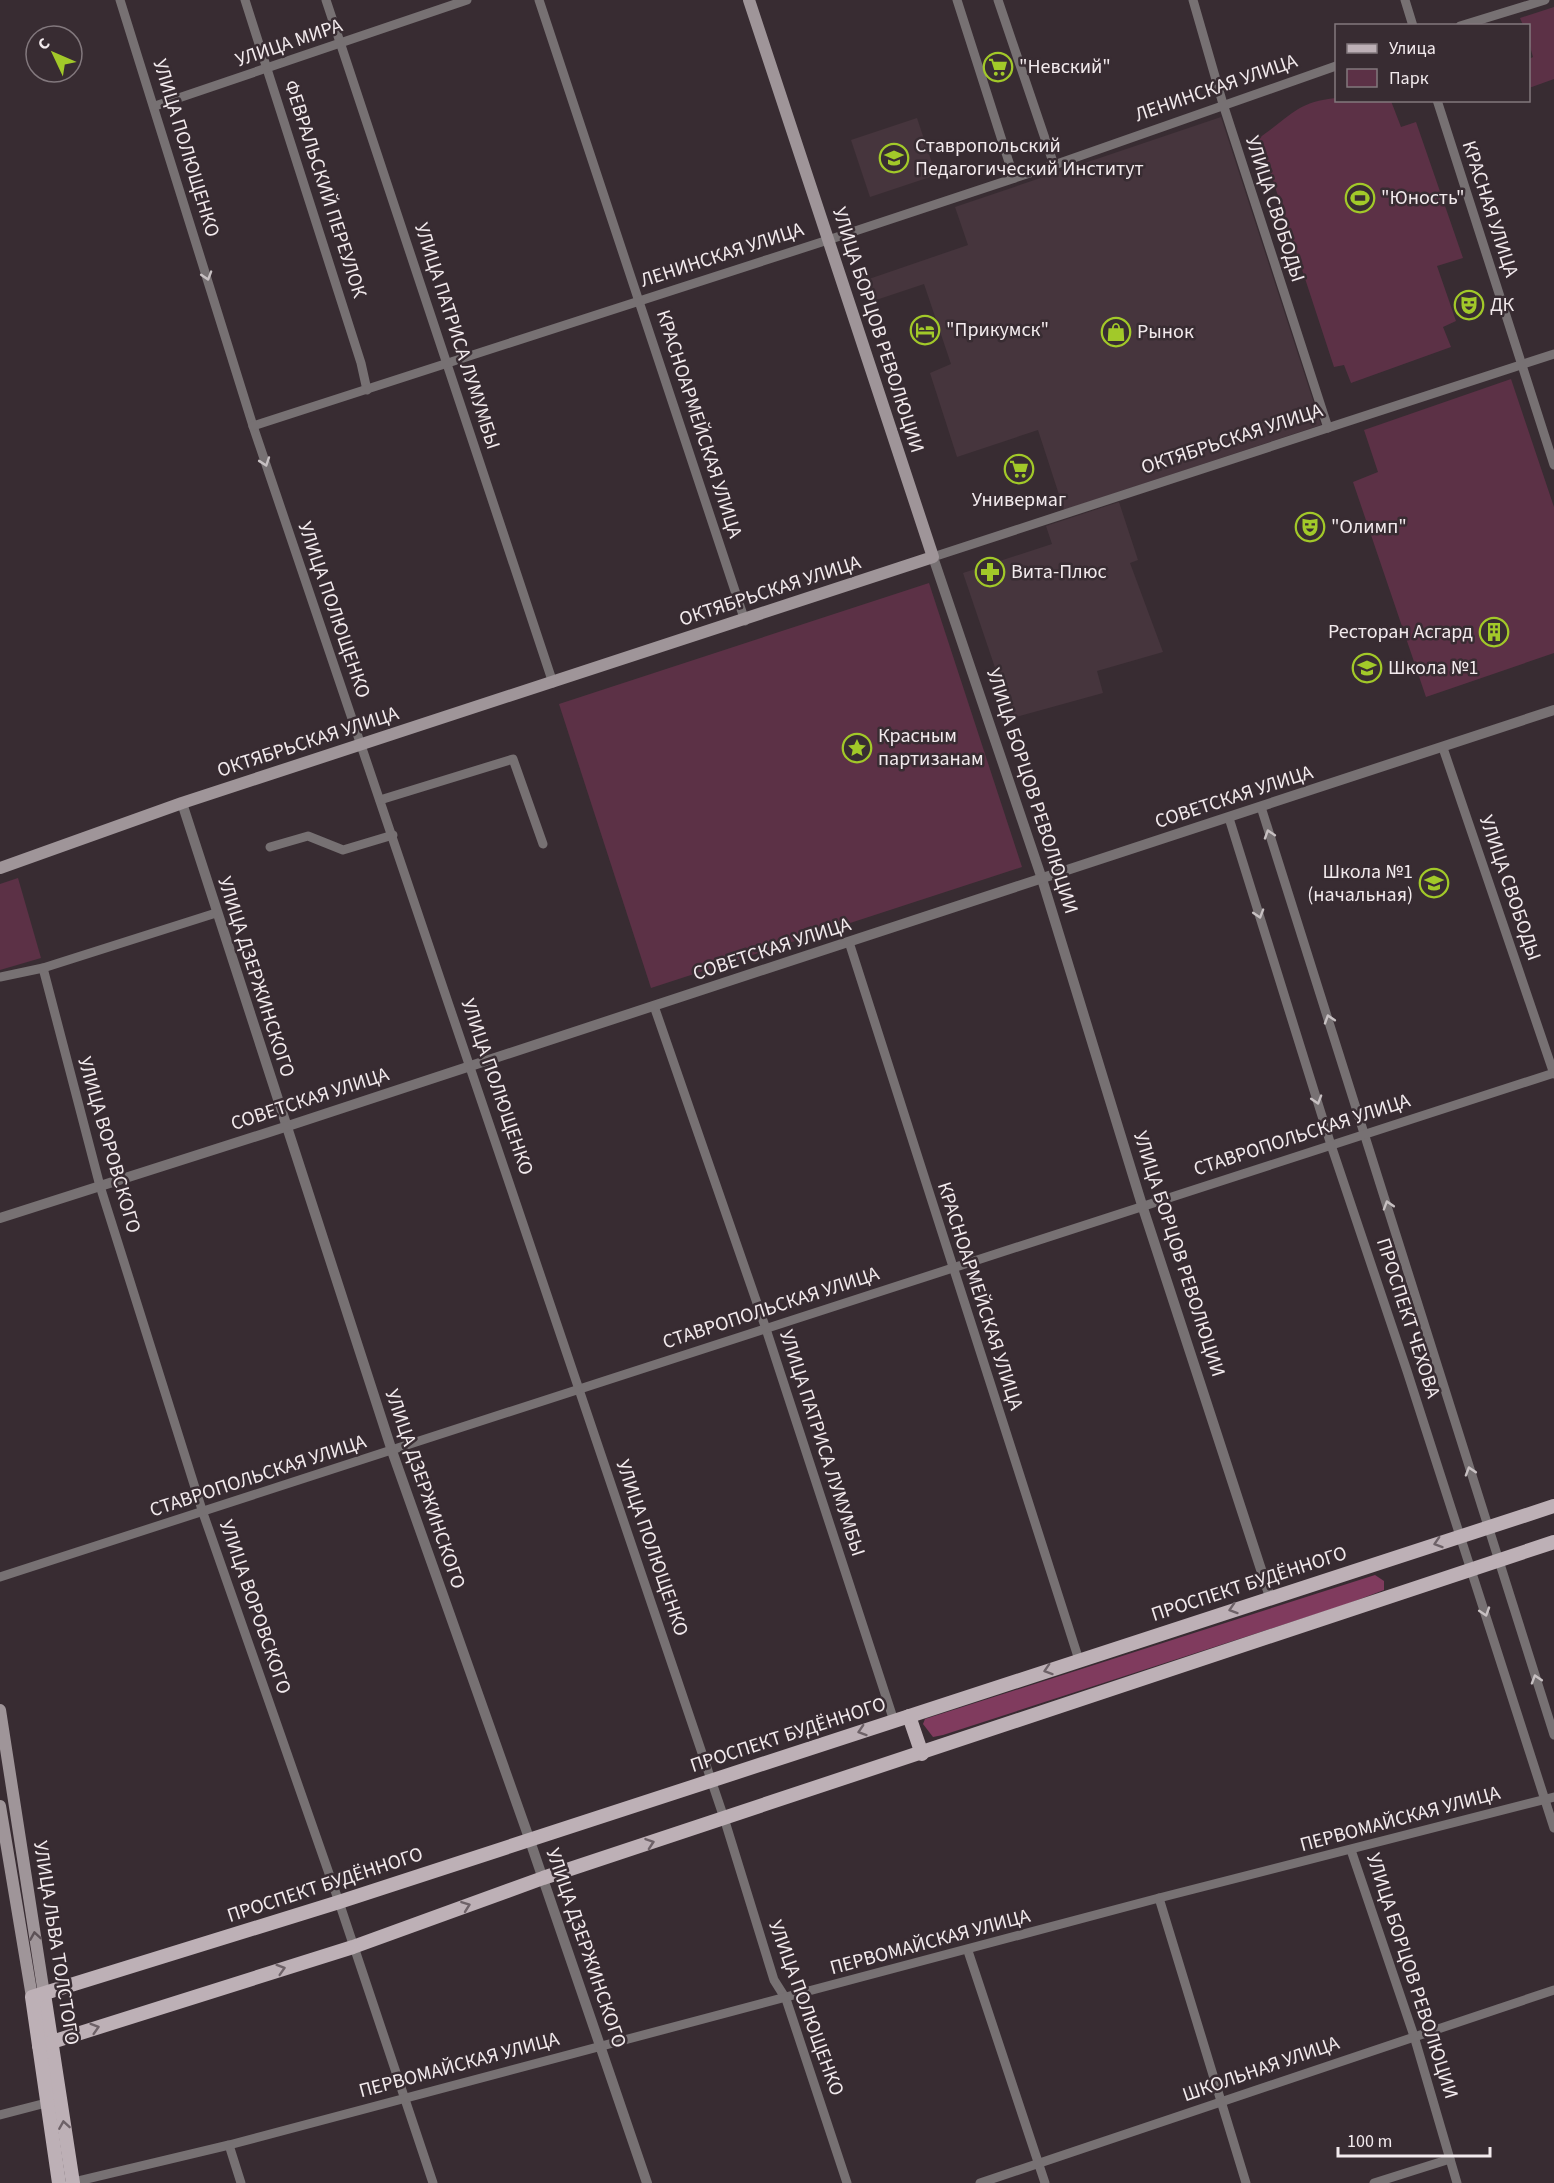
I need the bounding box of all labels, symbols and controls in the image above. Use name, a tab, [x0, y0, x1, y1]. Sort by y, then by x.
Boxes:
street label: УЛИЦА МИРА	[232, 12, 346, 74]
north arrow	[24, 24, 84, 84]
legend	[1335, 24, 1530, 102]
text: С	[33, 33, 55, 55]
text: Улица	[1389, 36, 1436, 61]
street label: ЛЕНИНСКАЯ УЛИЦА	[1131, 47, 1301, 129]
supermarket icon: "Невский"	[982, 51, 1014, 83]
place label: "Невский"	[1019, 53, 1111, 81]
street label: УЛИЦА ПОЛЮЩЕНКО	[146, 56, 226, 240]
text: Парк	[1389, 66, 1429, 91]
street label: ФЕВРАЛЬСКИЙ ПЕРЕУЛОК	[277, 76, 374, 302]
place label: Ставропольский Педагогический Институт	[915, 132, 1144, 183]
street label: УЛИЦА СВОБОДЫ	[1238, 132, 1312, 286]
street label: КРАСНАЯ УЛИЦА	[1455, 137, 1525, 281]
school or university icon: Ставропольский Педагогический Институт	[878, 142, 910, 174]
sports icon: "Юность"	[1344, 182, 1376, 214]
place label: "Юность"	[1381, 184, 1465, 212]
street label: УЛИЦА БОРЦОВ РЕВОЛЮЦИИ	[825, 204, 931, 456]
street label: ЛЕНИНСКАЯ УЛИЦА	[637, 215, 807, 295]
street label: УЛИЦА ПАТРИСА ЛУМУМБЫ	[407, 219, 507, 453]
one-way arrow	[200, 270, 212, 281]
theatre icon: ДК	[1453, 289, 1485, 321]
place label: ДК	[1490, 291, 1515, 319]
street label: КРАСНОАРМЕЙСКАЯ УЛИЦА	[649, 306, 749, 542]
hotel icon: "Прикумск"	[909, 314, 941, 346]
place label: "Прикумск"	[946, 316, 1049, 344]
shop icon: Рынок	[1100, 316, 1132, 348]
place label: Рынок	[1137, 318, 1194, 346]
street label: ОКТЯБРЬСКАЯ УЛИЦА	[1138, 396, 1326, 482]
supermarket icon: Универмаг	[1003, 453, 1035, 485]
one-way arrow	[258, 456, 270, 467]
place label: Универмаг	[972, 486, 1066, 514]
theatre icon: "Олимп"	[1294, 511, 1326, 543]
place label: "Олимп"	[1331, 513, 1407, 541]
street label: УЛИЦА ПОЛЮЩЕНКО	[291, 518, 377, 702]
street label: ОКТЯБРЬСКАЯ УЛИЦА	[676, 548, 864, 634]
pharmacy icon: Вита-Плюс	[974, 556, 1006, 588]
place label: Вита-Плюс	[1011, 558, 1107, 586]
building icon: Ресторан Асгард	[1478, 616, 1510, 648]
place label: Ресторан Асгард	[1328, 618, 1473, 646]
school or university icon: Школа №1	[1351, 652, 1383, 684]
place label: Школа №1	[1388, 654, 1478, 682]
street label: УЛИЦА БОРЦОВ РЕВОЛЮЦИИ	[979, 665, 1085, 917]
street label: ОКТЯБРЬСКАЯ УЛИЦА	[214, 699, 402, 785]
place label: Красным партизанам	[878, 722, 984, 773]
place icon: Красным партизанам	[841, 732, 873, 764]
street label: СОВЕТСКАЯ УЛИЦА	[1151, 758, 1317, 836]
street label: УЛИЦА СВОБОДЫ	[1472, 812, 1548, 964]
one-way arrow	[1263, 829, 1276, 839]
place label: Школа №1 (начальная)	[1307, 858, 1413, 909]
school or university icon: Школа №1 (начальная)	[1418, 867, 1450, 899]
street label: УЛИЦА ДЗЕРЖИНСКОГО	[210, 873, 302, 1081]
one-way arrow	[1252, 908, 1265, 919]
street label: СОВЕТСКАЯ УЛИЦА	[689, 910, 855, 988]
street label: УЛИЦА ПОЛЮЩЕНКО	[454, 995, 540, 1179]
one-way arrow	[1324, 1014, 1336, 1025]
street label: УЛИЦА ВОРОВСКОГО	[70, 1053, 148, 1237]
street label: СОВЕТСКАЯ УЛИЦА	[227, 1060, 393, 1138]
street label: СТАВРОПОЛЬСКАЯ УЛИЦА	[1190, 1087, 1414, 1183]
one-way arrow	[1310, 1095, 1322, 1105]
street label: УЛИЦА БОРЦОВ РЕВОЛЮЦИИ	[1126, 1128, 1232, 1380]
street label: КРАСНОАРМЕЙСКАЯ УЛИЦА	[930, 1178, 1030, 1414]
one-way arrow	[1383, 1200, 1395, 1211]
street label: ПРОСПЕКТ ЧЕХОВА	[1369, 1234, 1447, 1402]
street label: СТАВРОПОЛЬСКАЯ УЛИЦА	[659, 1260, 883, 1356]
street label: УЛИЦА ПАТРИСА ЛУМУМБЫ	[772, 1326, 872, 1560]
street label: УЛИЦА ДЗЕРЖИНСКОГО	[378, 1385, 472, 1593]
street label: СТАВРОПОЛЬСКАЯ УЛИЦА	[146, 1428, 370, 1524]
street label: УЛИЦА ПОЛЮЩЕНКО	[609, 1456, 695, 1640]
one-way arrow	[1465, 1466, 1477, 1477]
street label: УЛИЦА ВОРОВСКОГО	[212, 1516, 298, 1698]
one-way arrow	[1433, 1536, 1444, 1548]
street label: ПРОСПЕКТ БУДЁННОГО	[1147, 1539, 1351, 1629]
one-way arrow	[1228, 1602, 1239, 1614]
one-way arrow	[1478, 1606, 1490, 1617]
one-way arrow	[1043, 1663, 1054, 1676]
one-way arrow	[1531, 1674, 1544, 1685]
street label: ПРОСПЕКТ БУДЁННОГО	[686, 1690, 890, 1780]
one-way arrow	[857, 1724, 868, 1737]
street label: ПЕРВОМАЙСКАЯ УЛИЦА	[1297, 1779, 1503, 1859]
one-way arrow	[644, 1837, 655, 1850]
street label: УЛИЦА ЛЬВА ТОЛСТОГО	[26, 1839, 86, 2047]
street label: ПРОСПЕКТ БУДЁННОГО	[223, 1840, 427, 1930]
street label: УЛИЦА ДЗЕРЖИНСКОГО	[539, 1844, 633, 2052]
street label: УЛИЦА БОРЦОВ РЕВОЛЮЦИИ	[1359, 1850, 1465, 2102]
one-way arrow	[460, 1901, 470, 1914]
street label: ПЕРВОМАЙСКАЯ УЛИЦА	[827, 1902, 1033, 1982]
street label: УЛИЦА ПОЛЮЩЕНКО	[761, 1916, 851, 2100]
one-way arrow	[29, 1932, 41, 1941]
one-way arrow	[275, 1964, 286, 1976]
one-way arrow	[89, 2022, 100, 2035]
street label: ПЕРВОМАЙСКАЯ УЛИЦА	[356, 2025, 562, 2105]
street label: ШКОЛЬНАЯ УЛИЦА	[1179, 2029, 1343, 2109]
scale bar	[1338, 2120, 1490, 2158]
one-way arrow	[58, 2121, 70, 2130]
text: 100 m	[1347, 2129, 1392, 2154]

